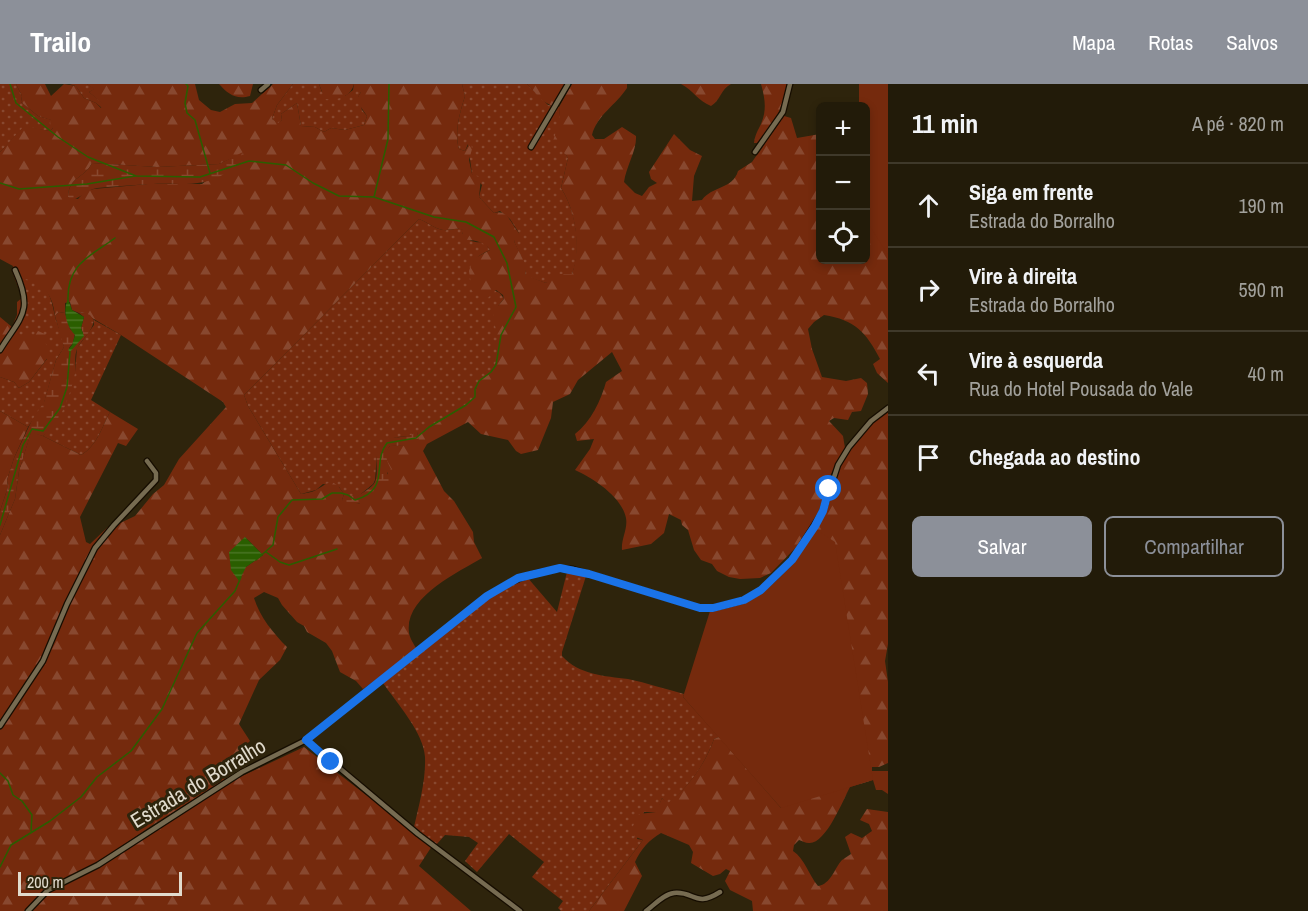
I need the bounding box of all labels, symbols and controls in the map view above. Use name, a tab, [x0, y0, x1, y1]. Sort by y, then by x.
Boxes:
text: Trailo	[30, 23, 91, 61]
text: Mapa	[1072, 28, 1115, 57]
text: Rotas	[1148, 28, 1193, 57]
text: Salvos	[1226, 28, 1278, 57]
map controls	[816, 102, 870, 264]
button: +	[816, 102, 870, 156]
text: 11 min	[912, 106, 978, 141]
text: A pé · 820 m	[1192, 110, 1284, 137]
button: −	[816, 156, 870, 210]
text: Siga em frente	[969, 177, 1093, 207]
icon: ahead	[912, 189, 945, 222]
text: 190 m	[1238, 192, 1284, 219]
text: Estrada do Borralho	[969, 207, 1115, 234]
button: locate	[816, 210, 870, 264]
text: Vire à direita	[969, 261, 1077, 291]
icon: right	[912, 273, 945, 306]
text: 590 m	[1238, 276, 1284, 303]
text: Estrada do Borralho	[969, 291, 1115, 318]
text: Vire à esquerda	[969, 345, 1103, 375]
icon: left	[912, 357, 945, 390]
text: 40 m	[1248, 360, 1284, 387]
text: Rua do Hotel Pousada do Vale	[969, 375, 1193, 402]
icon: arrive	[912, 441, 945, 474]
text: Chegada ao destino	[969, 442, 1140, 472]
route start	[815, 475, 841, 501]
button: Salvar	[912, 516, 1092, 577]
button: Compartilhar	[1104, 516, 1284, 577]
street label: Estrada do Borralho	[125, 731, 271, 835]
route end	[317, 748, 343, 774]
scale bar	[18, 869, 182, 896]
text: 200 m	[27, 871, 63, 893]

